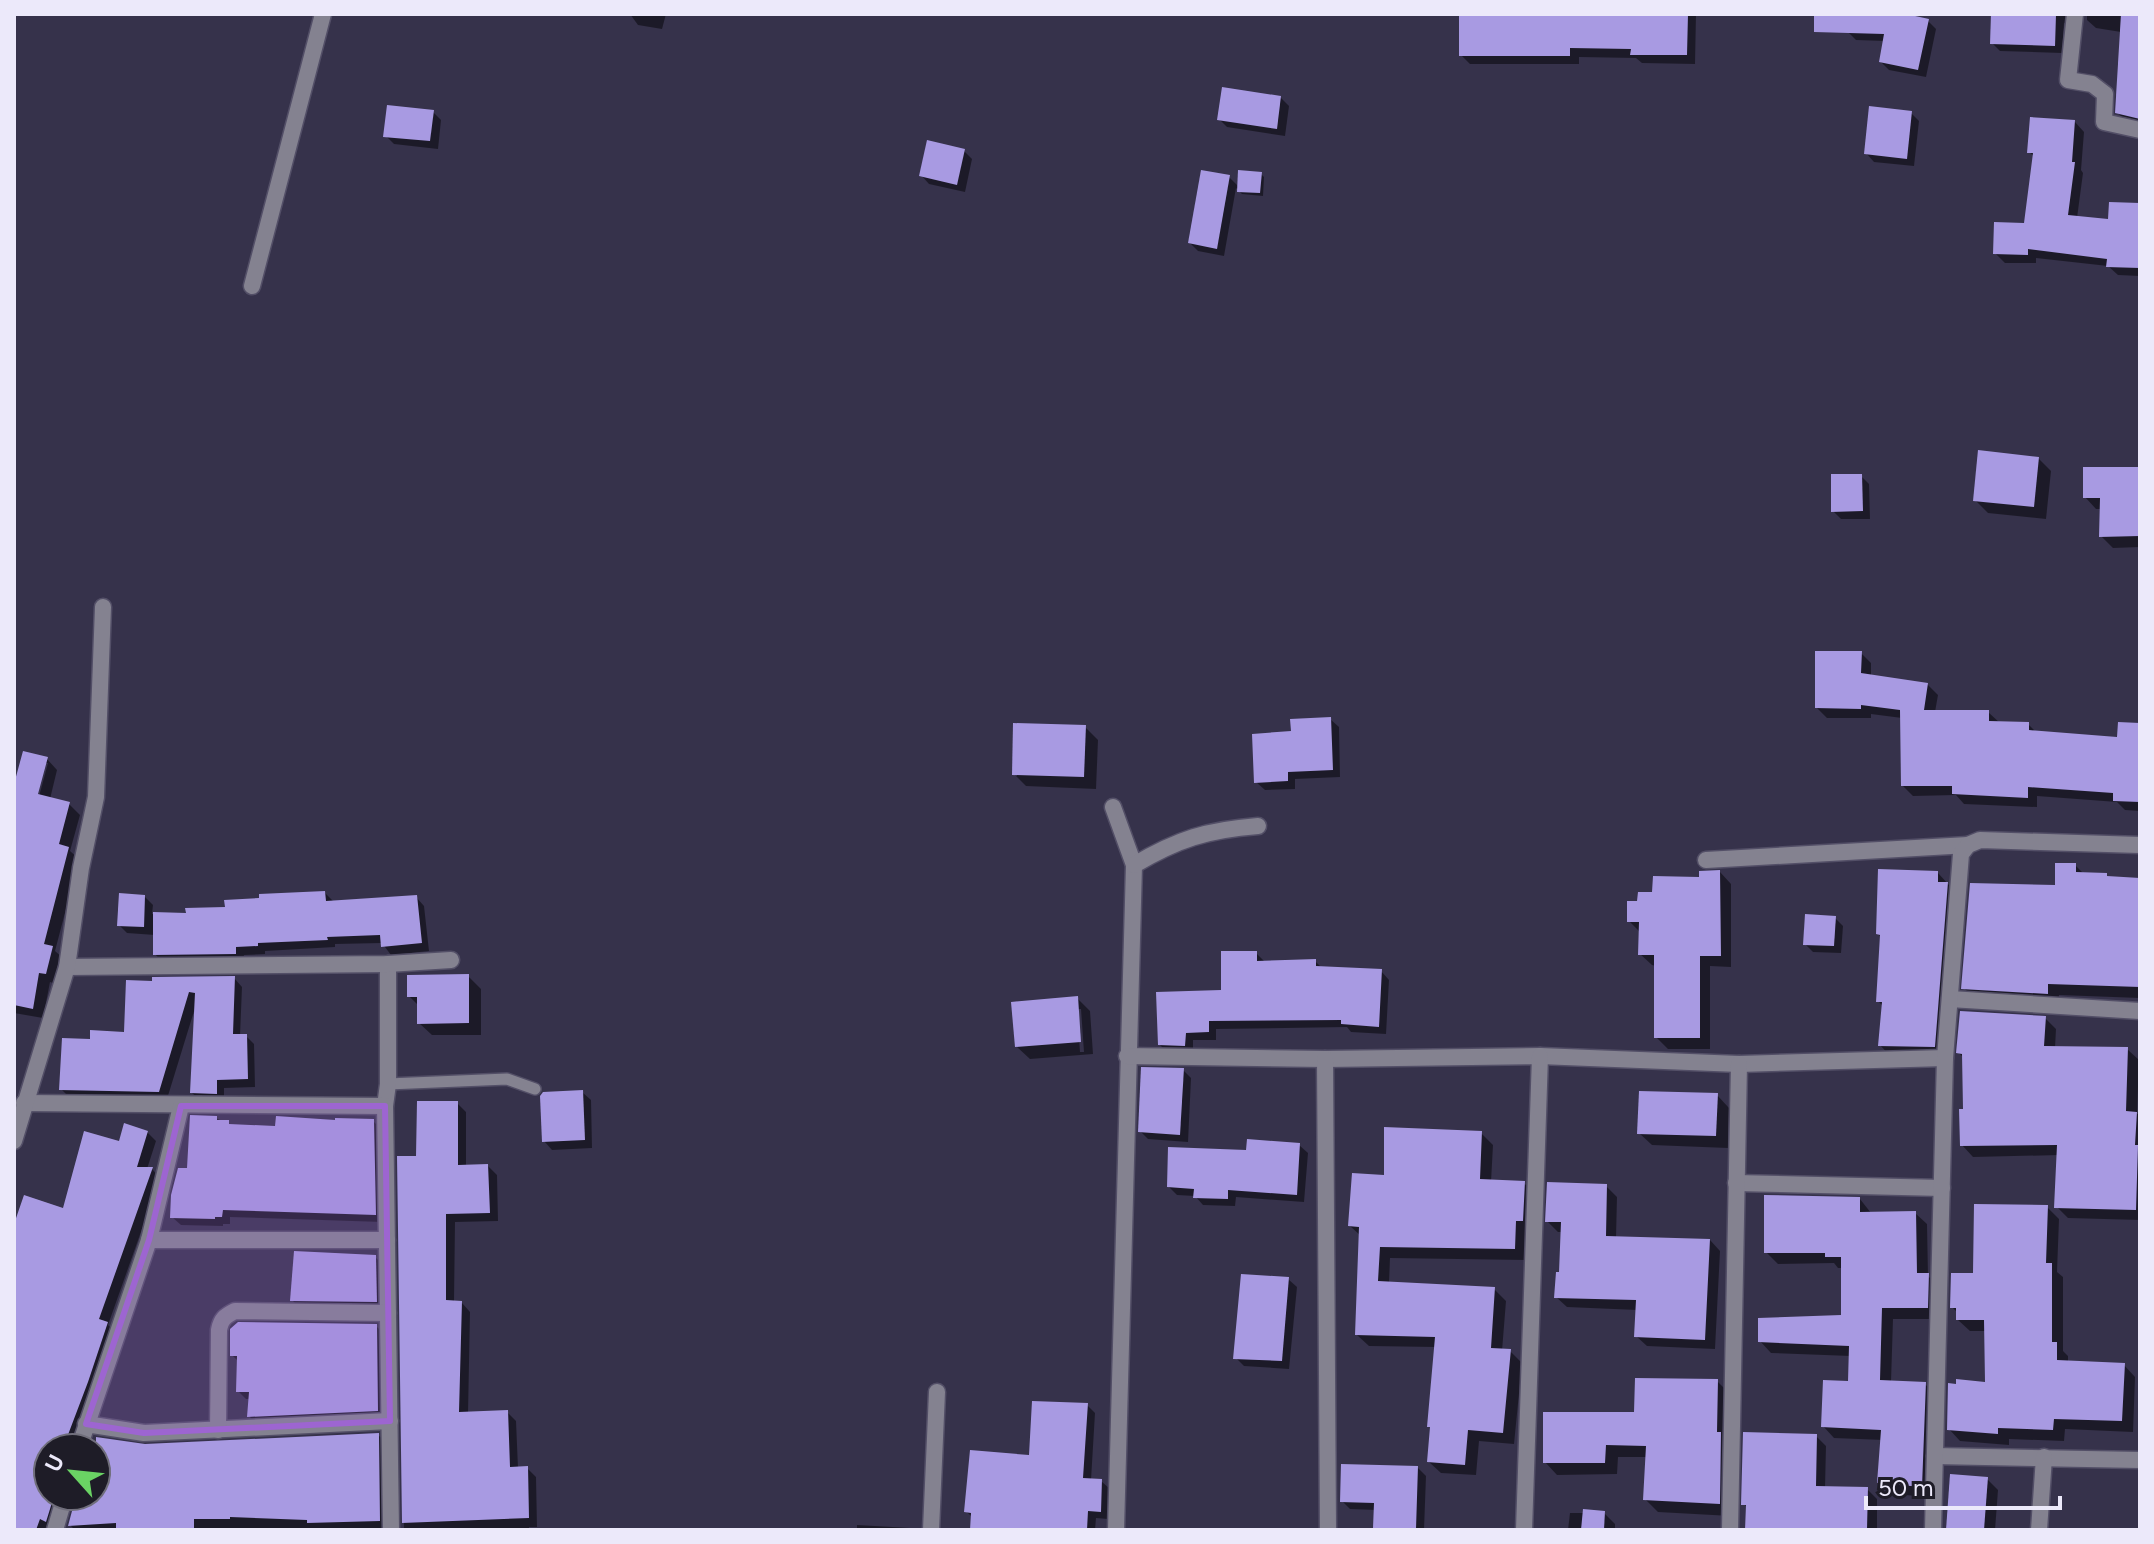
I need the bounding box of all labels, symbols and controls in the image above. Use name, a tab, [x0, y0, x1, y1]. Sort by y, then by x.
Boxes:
north arrow	[32, 1432, 112, 1512]
text: U	[39, 1450, 70, 1476]
scale bar	[1866, 1460, 2060, 1510]
text: 50 m	[1878, 1473, 1934, 1502]

